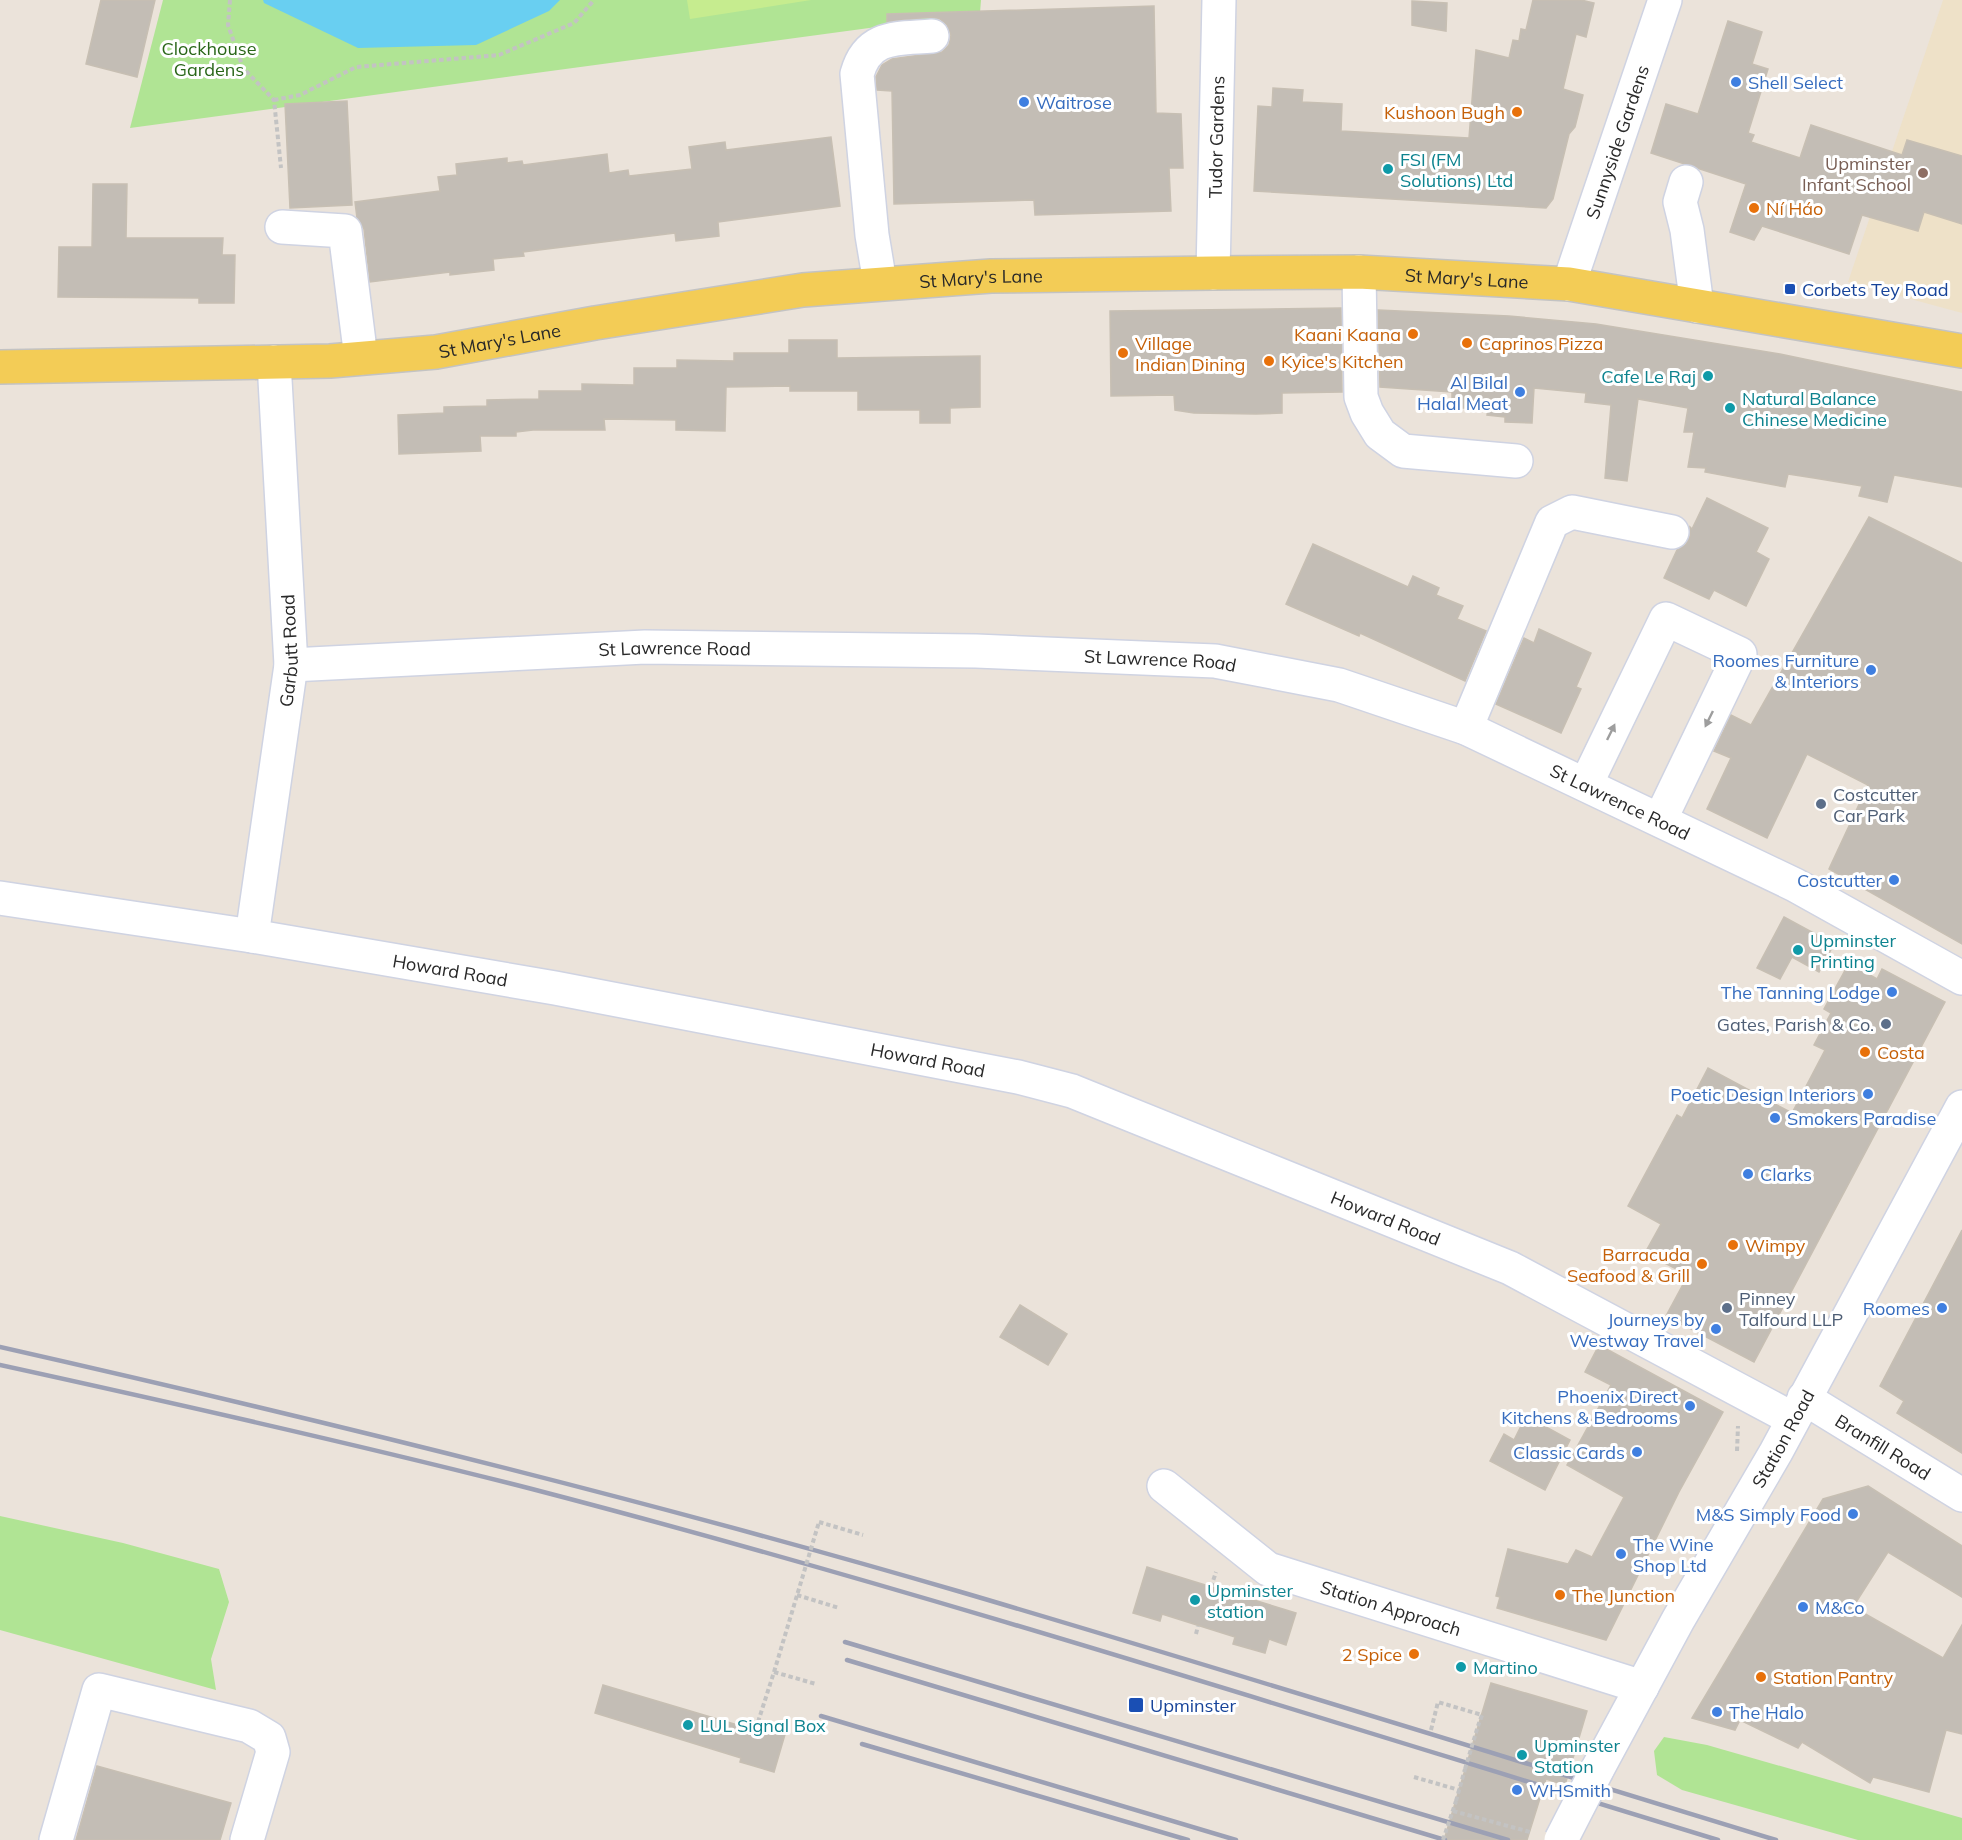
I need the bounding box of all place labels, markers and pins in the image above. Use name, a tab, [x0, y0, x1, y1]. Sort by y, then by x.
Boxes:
place label: Shell Select	[1748, 71, 1843, 94]
marker: Shell Select	[1729, 75, 1743, 89]
place label: Waitrose	[1036, 91, 1112, 114]
marker: Waitrose	[1017, 95, 1031, 109]
place label: Kushoon Bugh	[1384, 101, 1505, 124]
marker: Kushoon Bugh	[1510, 105, 1524, 119]
place label: FSI (FM Solutions) Ltd	[1400, 148, 1513, 192]
place label: Upminster Infant School	[1802, 152, 1911, 196]
marker: FSI (FM Solutions) Ltd	[1381, 162, 1395, 176]
marker: Upminster Infant School	[1916, 166, 1930, 180]
place label: Ní Háo	[1766, 197, 1823, 220]
marker: Ní Háo	[1747, 201, 1761, 215]
place label: Corbets Tey Road	[1802, 278, 1949, 301]
marker: Corbets Tey Road	[1783, 282, 1797, 296]
place label: Kaani Kaana	[1294, 323, 1401, 346]
marker: Kaani Kaana	[1406, 327, 1420, 341]
place label: Village Indian Dining	[1135, 332, 1245, 376]
place label: Caprinos Pizza	[1479, 332, 1603, 355]
marker: Caprinos Pizza	[1460, 336, 1474, 350]
marker: Village Indian Dining	[1116, 346, 1130, 360]
place label: Kyice's Kitchen	[1281, 350, 1404, 373]
marker: Kyice's Kitchen	[1262, 354, 1276, 368]
place label: Cafe Le Raj	[1601, 365, 1696, 388]
marker: Cafe Le Raj	[1701, 369, 1715, 383]
place label: Al Bilal Halal Meat	[1417, 371, 1508, 415]
marker: Al Bilal Halal Meat	[1513, 385, 1527, 399]
place label: Natural Balance Chinese Medicine	[1742, 387, 1887, 431]
marker: Natural Balance Chinese Medicine	[1723, 401, 1737, 415]
place label: Roomes Furniture & Interiors	[1712, 649, 1859, 693]
marker: Roomes Furniture & Interiors	[1864, 663, 1878, 677]
place label: Costcutter Car Park	[1833, 783, 1918, 827]
marker: Costcutter Car Park	[1814, 797, 1828, 811]
place label: Costcutter	[1797, 869, 1882, 892]
marker: Costcutter	[1887, 873, 1901, 887]
place label: Upminster Printing	[1810, 929, 1896, 973]
marker: Upminster Printing	[1791, 943, 1805, 957]
place label: The Tanning Lodge	[1721, 981, 1880, 1004]
marker: The Tanning Lodge	[1885, 985, 1899, 999]
place label: Gates, Parish & Co.	[1717, 1013, 1874, 1036]
marker: Gates, Parish & Co.	[1879, 1017, 1893, 1031]
place label: Costa	[1877, 1041, 1925, 1064]
marker: Costa	[1858, 1045, 1872, 1059]
place label: Poetic Design Interiors	[1670, 1083, 1856, 1106]
marker: Poetic Design Interiors	[1861, 1087, 1875, 1101]
place label: Smokers Paradise	[1787, 1107, 1936, 1130]
marker: Smokers Paradise	[1768, 1111, 1782, 1125]
place label: Clarks	[1760, 1163, 1812, 1186]
marker: Clarks	[1741, 1167, 1755, 1181]
place label: Wimpy	[1745, 1234, 1806, 1257]
marker: Wimpy	[1726, 1238, 1740, 1252]
place label: Barracuda Seafood & Grill	[1567, 1243, 1690, 1287]
marker: Barracuda Seafood & Grill	[1695, 1257, 1709, 1271]
place label: Pinney Talfourd LLP	[1739, 1287, 1843, 1331]
place label: Roomes	[1863, 1297, 1930, 1320]
marker: Pinney Talfourd LLP	[1720, 1301, 1734, 1315]
marker: Roomes	[1935, 1301, 1949, 1315]
place label: Journeys by Westway Travel	[1569, 1308, 1704, 1352]
marker: Journeys by Westway Travel	[1709, 1322, 1723, 1336]
place label: Phoenix Direct Kitchens & Bedrooms	[1501, 1385, 1678, 1429]
marker: Phoenix Direct Kitchens & Bedrooms	[1683, 1399, 1697, 1413]
place label: Classic Cards	[1513, 1441, 1625, 1464]
marker: Classic Cards	[1630, 1445, 1644, 1459]
place label: M&S Simply Food	[1696, 1503, 1841, 1526]
marker: M&S Simply Food	[1846, 1507, 1860, 1521]
place label: The Wine Shop Ltd	[1633, 1533, 1714, 1577]
marker: The Wine Shop Ltd	[1614, 1547, 1628, 1561]
place label: Upminster station	[1207, 1579, 1293, 1623]
place label: The Junction	[1572, 1584, 1675, 1607]
marker: The Junction	[1553, 1588, 1567, 1602]
marker: Upminster station	[1188, 1593, 1202, 1607]
place label: M&Co	[1815, 1596, 1864, 1619]
marker: M&Co	[1796, 1600, 1810, 1614]
place label: 2 Spice	[1342, 1643, 1402, 1666]
marker: 2 Spice	[1407, 1647, 1421, 1661]
place label: Martino	[1473, 1656, 1538, 1679]
marker: Martino	[1454, 1660, 1468, 1674]
place label: Station Pantry	[1773, 1666, 1893, 1689]
marker: Station Pantry	[1754, 1670, 1768, 1684]
place label: Upminster	[1150, 1694, 1236, 1717]
marker: Upminster	[1127, 1696, 1145, 1714]
place label: The Halo	[1729, 1701, 1804, 1724]
marker: The Halo	[1710, 1705, 1724, 1719]
place label: LUL Signal Box	[700, 1714, 826, 1737]
marker: LUL Signal Box	[681, 1718, 695, 1732]
place label: Upminster Station	[1534, 1734, 1620, 1778]
marker: Upminster Station	[1515, 1748, 1529, 1762]
place label: WHSmith	[1529, 1779, 1611, 1802]
marker: WHSmith	[1510, 1783, 1524, 1797]

